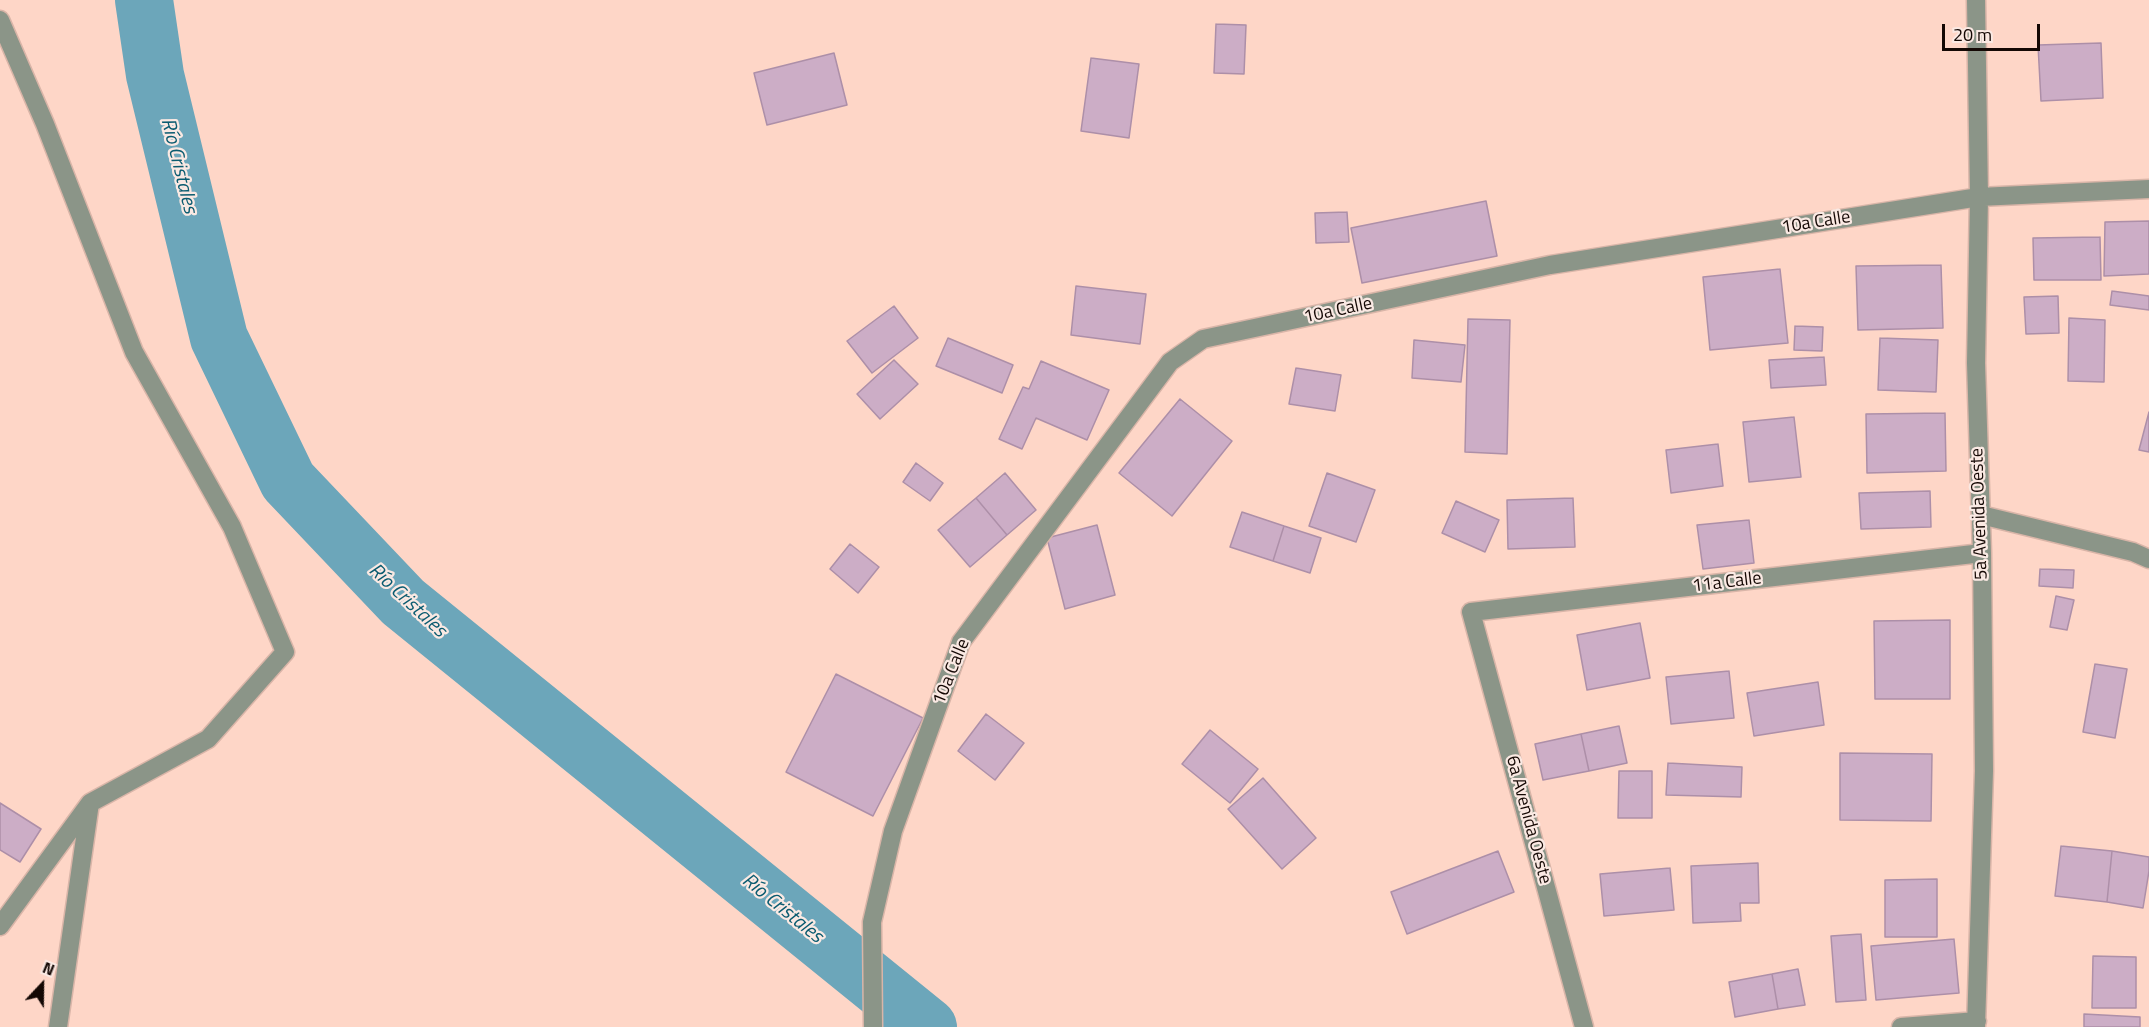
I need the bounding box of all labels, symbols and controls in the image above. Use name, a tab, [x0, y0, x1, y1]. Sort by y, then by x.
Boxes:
scale bar	[1945, 12, 2042, 50]
text: 20 m	[1953, 21, 1992, 48]
water label: Río Cristales	[155, 116, 201, 216]
street label: 10a Calle	[1780, 207, 1852, 239]
street label: 10a Calle	[1302, 293, 1374, 329]
street label: 5a Avenida Oeste	[1967, 448, 1993, 580]
water label: Río Cristales	[363, 559, 451, 643]
street label: 11a Calle	[1691, 568, 1763, 598]
street label: 10a Calle	[929, 636, 975, 708]
street label: 6a Avenida Oeste	[1500, 754, 1556, 886]
water label: Río Cristales	[737, 869, 827, 949]
north arrow	[12, 955, 72, 1015]
text: N	[39, 955, 58, 982]

